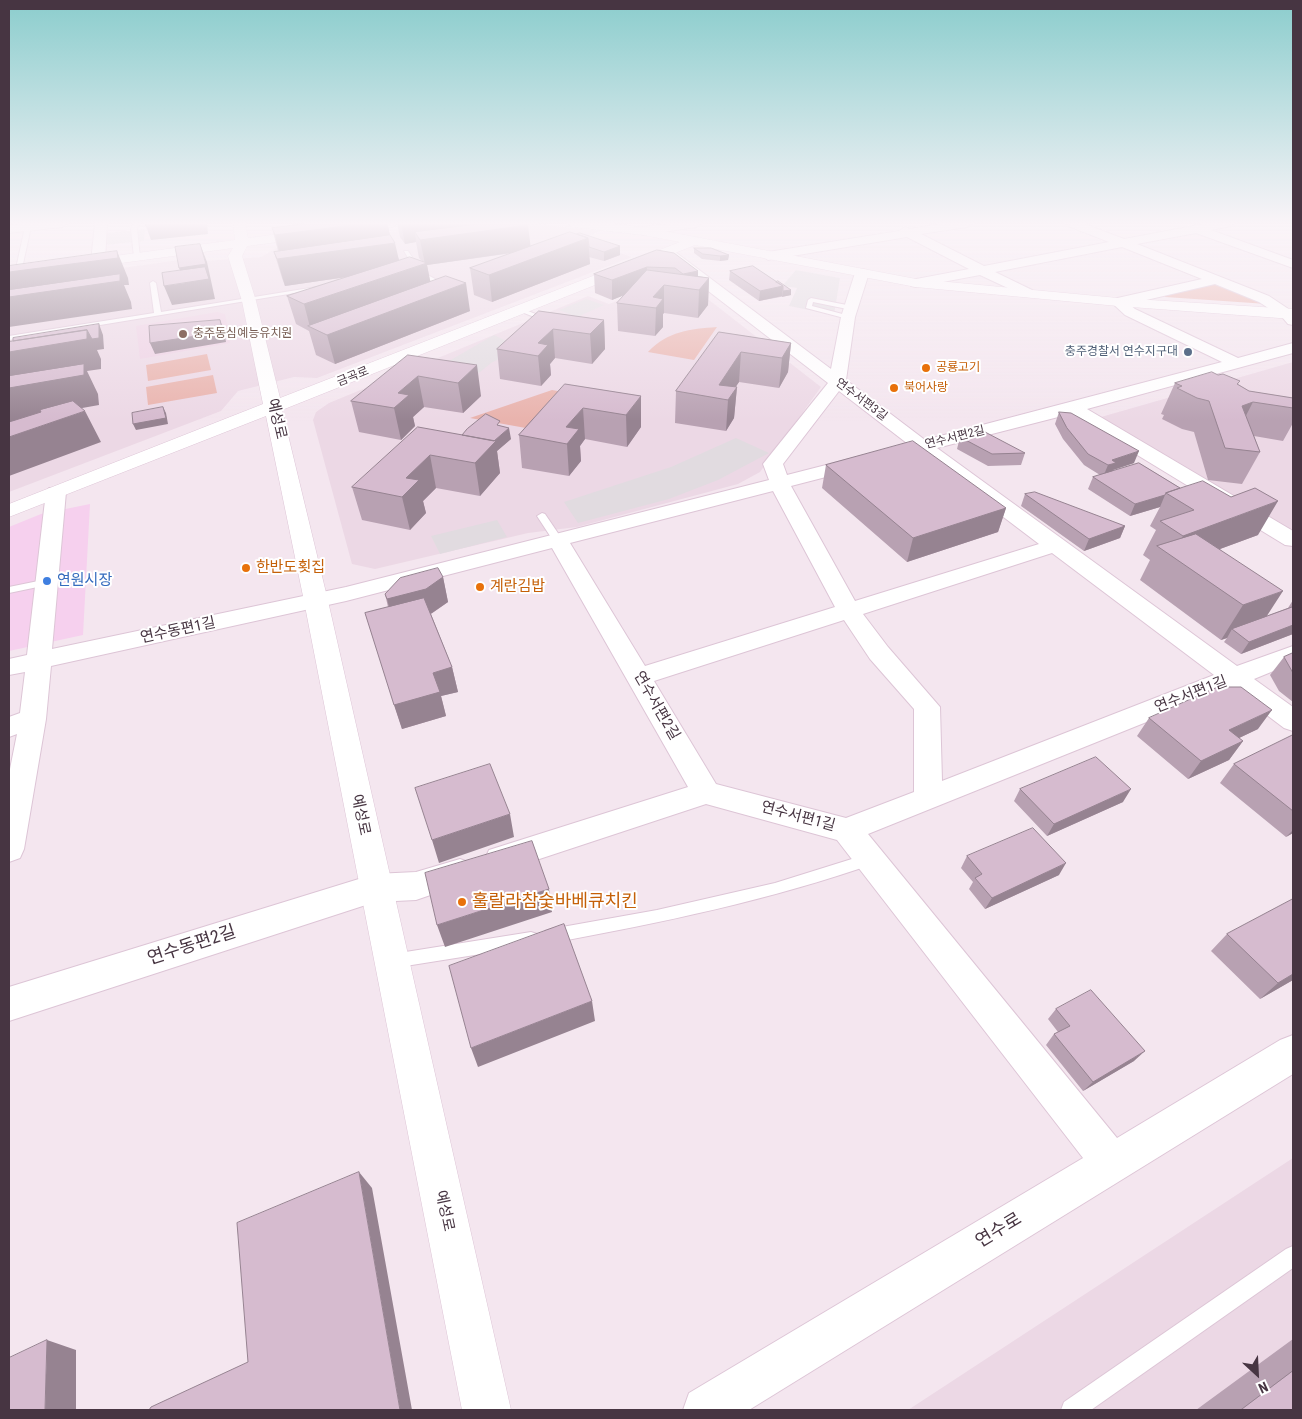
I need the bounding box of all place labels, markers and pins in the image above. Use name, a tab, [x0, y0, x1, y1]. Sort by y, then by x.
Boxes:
place label: 충주동심예능유치원	[193, 327, 292, 341]
marker: 충주동심예능유치원	[177, 328, 189, 340]
place label: 충주경찰서 연수지구대	[1065, 345, 1178, 359]
marker: 충주경찰서 연수지구대	[1182, 346, 1194, 358]
place label: 공룡고기	[936, 361, 980, 375]
marker: 공룡고기	[920, 362, 932, 374]
place label: 북어사랑	[904, 381, 948, 395]
marker: 북어사랑	[888, 382, 900, 394]
place label: 한반도횟집	[256, 559, 325, 577]
marker: 한반도횟집	[240, 562, 252, 574]
place label: 연원시장	[57, 572, 112, 590]
marker: 연원시장	[41, 575, 53, 587]
place label: 계란김밥	[490, 578, 545, 596]
marker: 계란김밥	[474, 581, 486, 593]
place label: 훌랄라참숯바베큐치킨	[472, 891, 638, 913]
marker: 훌랄라참숯바베큐치킨	[456, 896, 468, 908]

